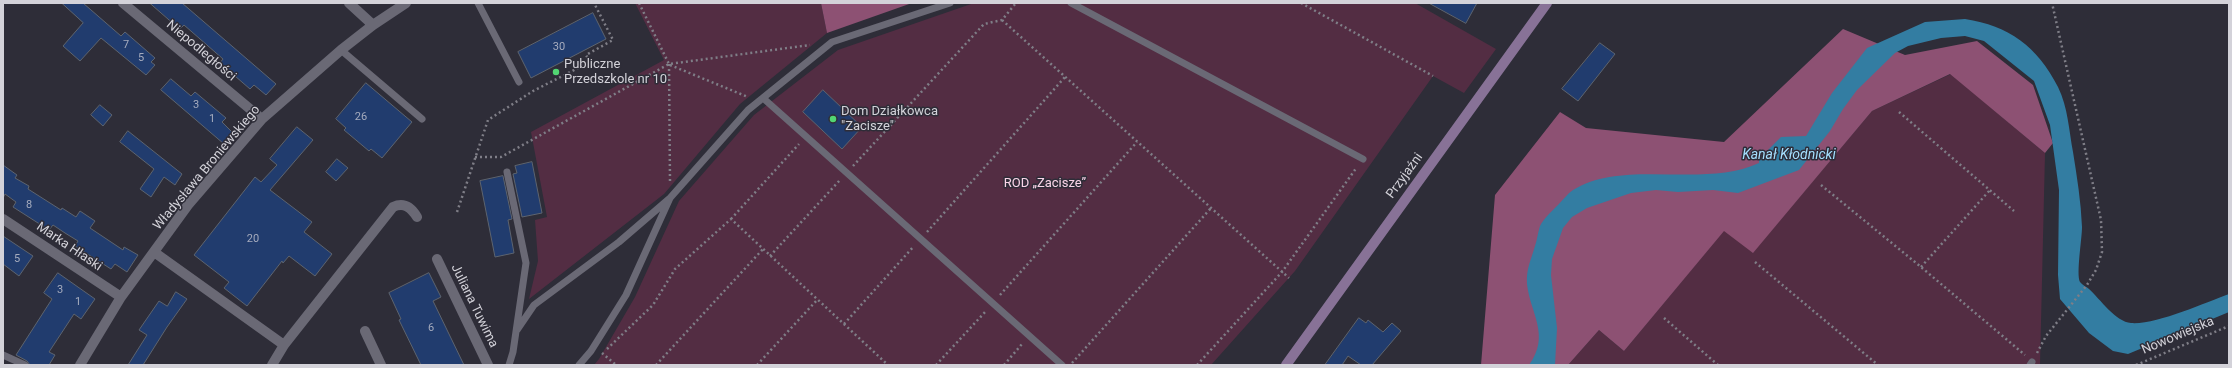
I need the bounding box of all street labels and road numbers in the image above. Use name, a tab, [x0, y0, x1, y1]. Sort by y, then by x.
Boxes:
street label: Niepodległości	[163, 17, 239, 85]
street label: Władysława Broniewskiego	[150, 103, 264, 233]
street label: Przyjaźni	[1383, 150, 1427, 202]
street label: Marka Hłaski	[33, 219, 105, 275]
street label: Juliana Tuwima	[447, 262, 501, 350]
street label: Nowowiejska	[2139, 314, 2217, 358]

